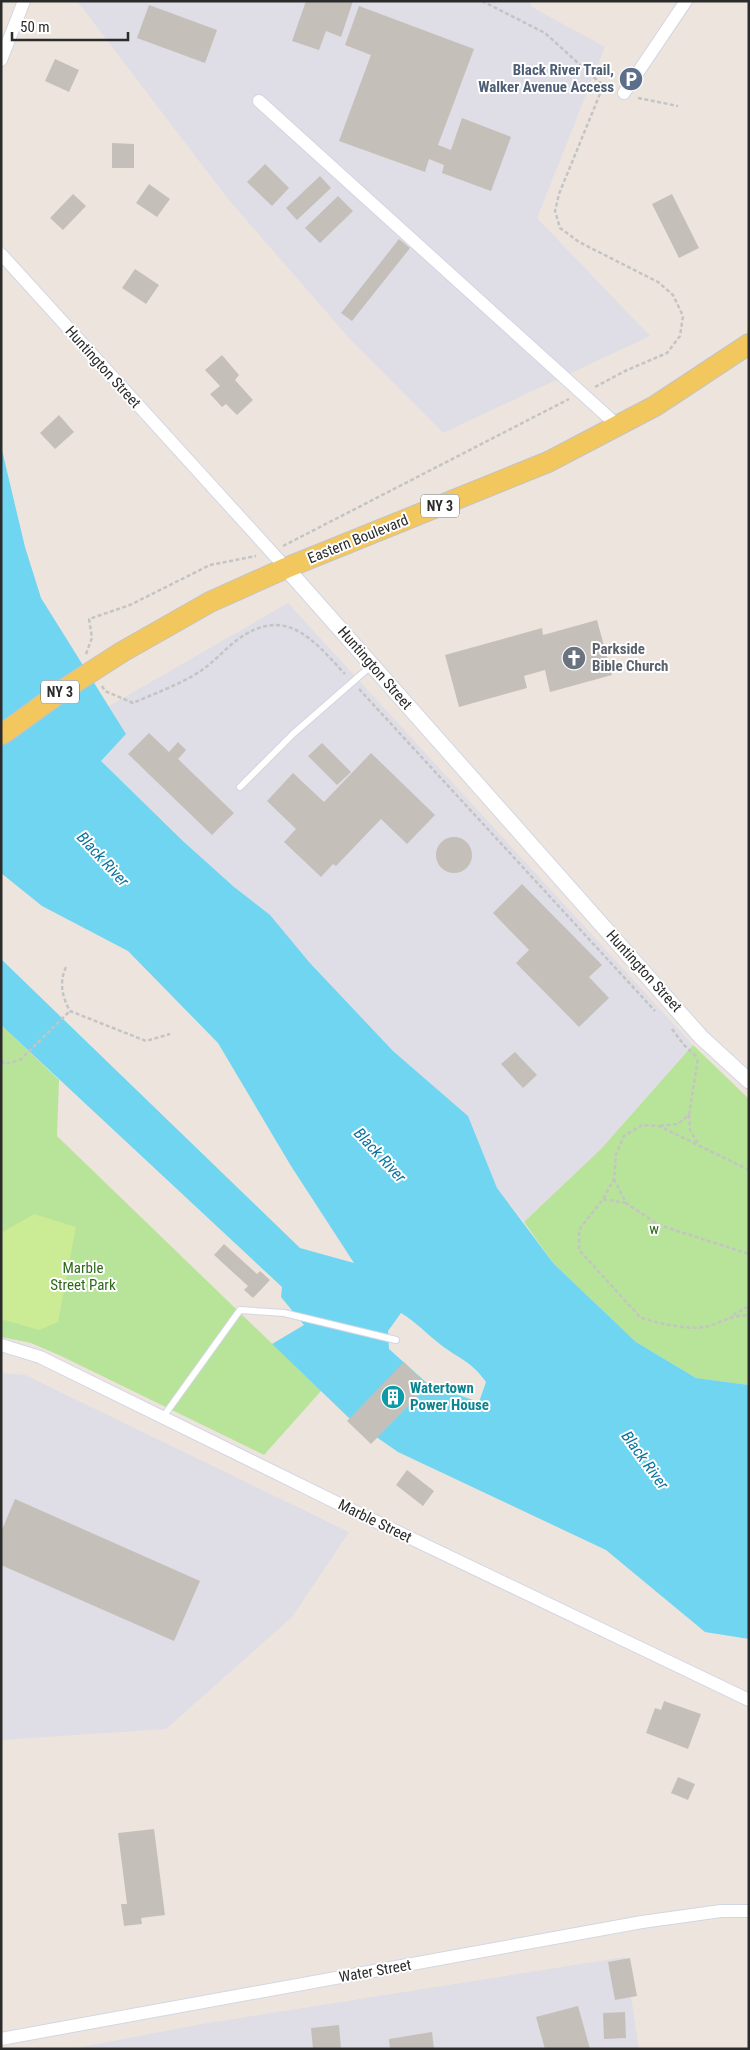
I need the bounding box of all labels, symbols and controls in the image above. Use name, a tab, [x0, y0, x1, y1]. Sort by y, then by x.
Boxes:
scale bar	[12, 10, 129, 42]
text: 50 m	[20, 18, 50, 36]
place label: Black River Trail, Walker Avenue Access	[478, 61, 614, 96]
parking icon: Black River Trail, Walker Avenue Access	[618, 66, 644, 92]
street label: Huntington Street	[62, 322, 144, 412]
road number: NY 3	[421, 494, 459, 518]
street label: Eastern Boulevard	[305, 511, 411, 567]
street label: Huntington Street	[334, 623, 416, 713]
place label: Parkside Bible Church	[592, 640, 668, 675]
church icon: Parkside Bible Church	[561, 645, 587, 671]
road number: NY 3	[41, 680, 79, 704]
water label: Black River	[73, 828, 134, 891]
street label: Huntington Street	[603, 926, 685, 1016]
water label: Black River	[350, 1124, 411, 1187]
park label: w	[649, 1220, 659, 1238]
park label: Marble Street Park	[50, 1259, 116, 1294]
place label: Watertown Power House	[410, 1379, 489, 1414]
building icon: Watertown Power House	[380, 1384, 406, 1410]
water label: Black River	[617, 1427, 673, 1494]
street label: Marble Street	[335, 1495, 415, 1547]
street label: Water Street	[337, 1956, 413, 1986]

